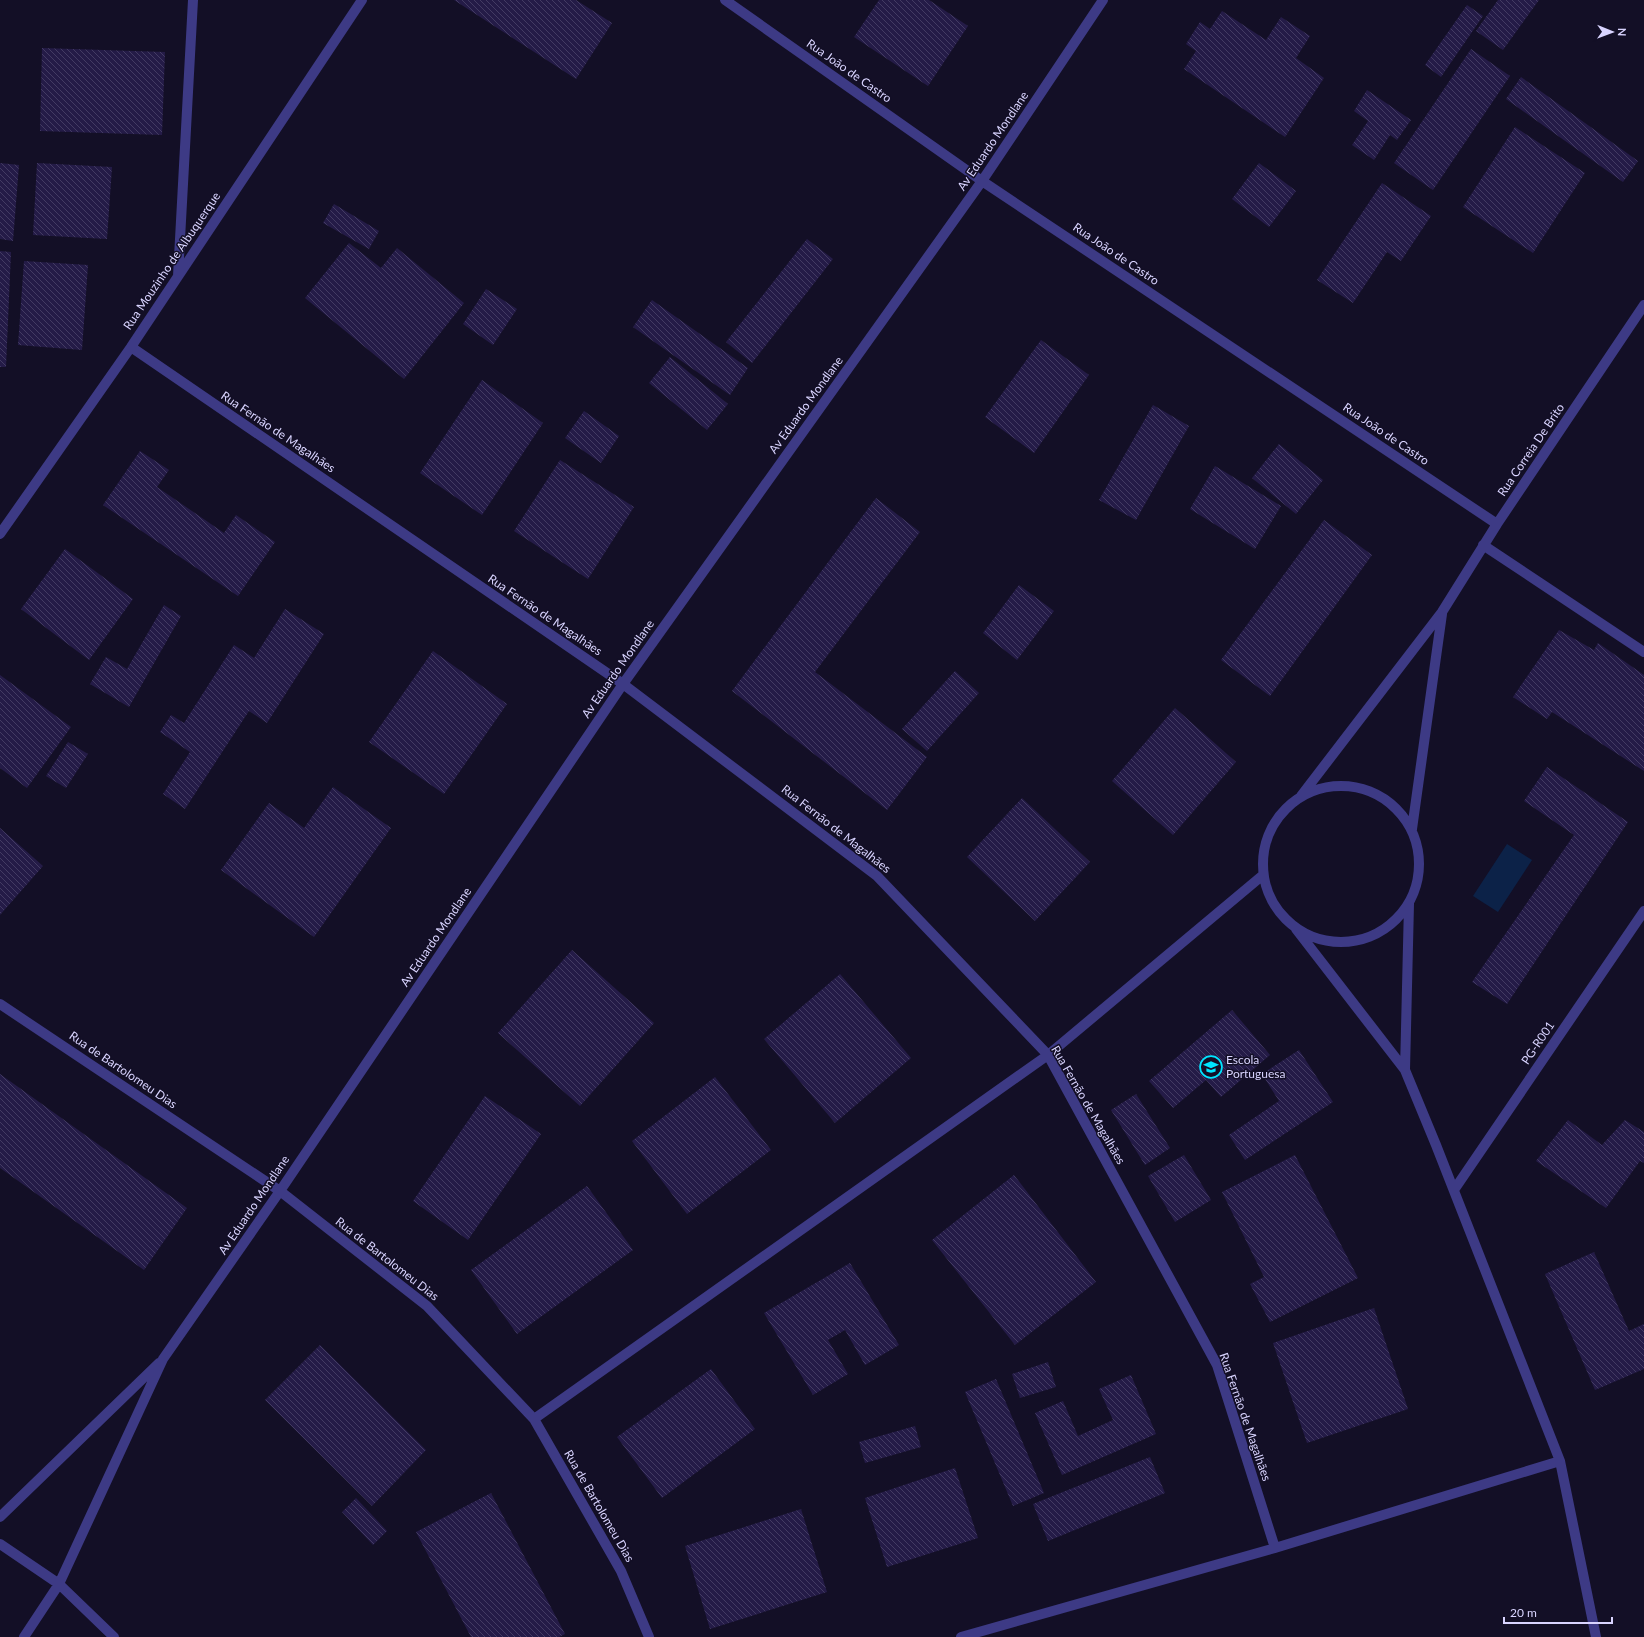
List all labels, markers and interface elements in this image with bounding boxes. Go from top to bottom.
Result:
north arrow [1592,12,1632,52]
text: N [1616,28,1629,37]
street label: Rua João de Castro [804,36,895,106]
street label: Av Eduardo Mondlane [954,88,1031,193]
street label: Rua Mouzinho de Albuquerque [120,189,223,332]
street label: Rua João de Castro [1070,219,1162,288]
street label: Av Eduardo Mondlane [765,353,846,456]
street label: Rua Fernão de Magalhães [218,388,338,475]
street label: Rua João de Castro [1340,399,1432,468]
street label: Rua Correia De Brito [1494,400,1567,499]
street label: Rua Fernão de Magalhães [485,571,605,658]
street label: Av Eduardo Mondlane [578,617,657,721]
street label: Rua Fernão de Magalhães [779,781,894,876]
street label: Av Eduardo Mondlane [397,884,474,989]
street label: PG-R001 [1518,1018,1557,1067]
street label: Rua de Bartolomeu Dias [67,1028,180,1111]
street label: Rua Fernão de Magalhães [1048,1043,1129,1167]
place label: Escola Portuguesa [1226,1052,1286,1081]
school or university icon: Escola Portuguesa [1198,1054,1224,1080]
street label: Av Eduardo Mondlane [215,1152,292,1257]
street label: Rua de Bartolomeu Dias [333,1214,442,1304]
street label: Rua Fernão de Magalhães [1216,1351,1275,1483]
street label: Rua de Bartolomeu Dias [561,1447,638,1564]
scale bar [1504,1599,1612,1625]
text: 20 m [1510,1605,1537,1620]

